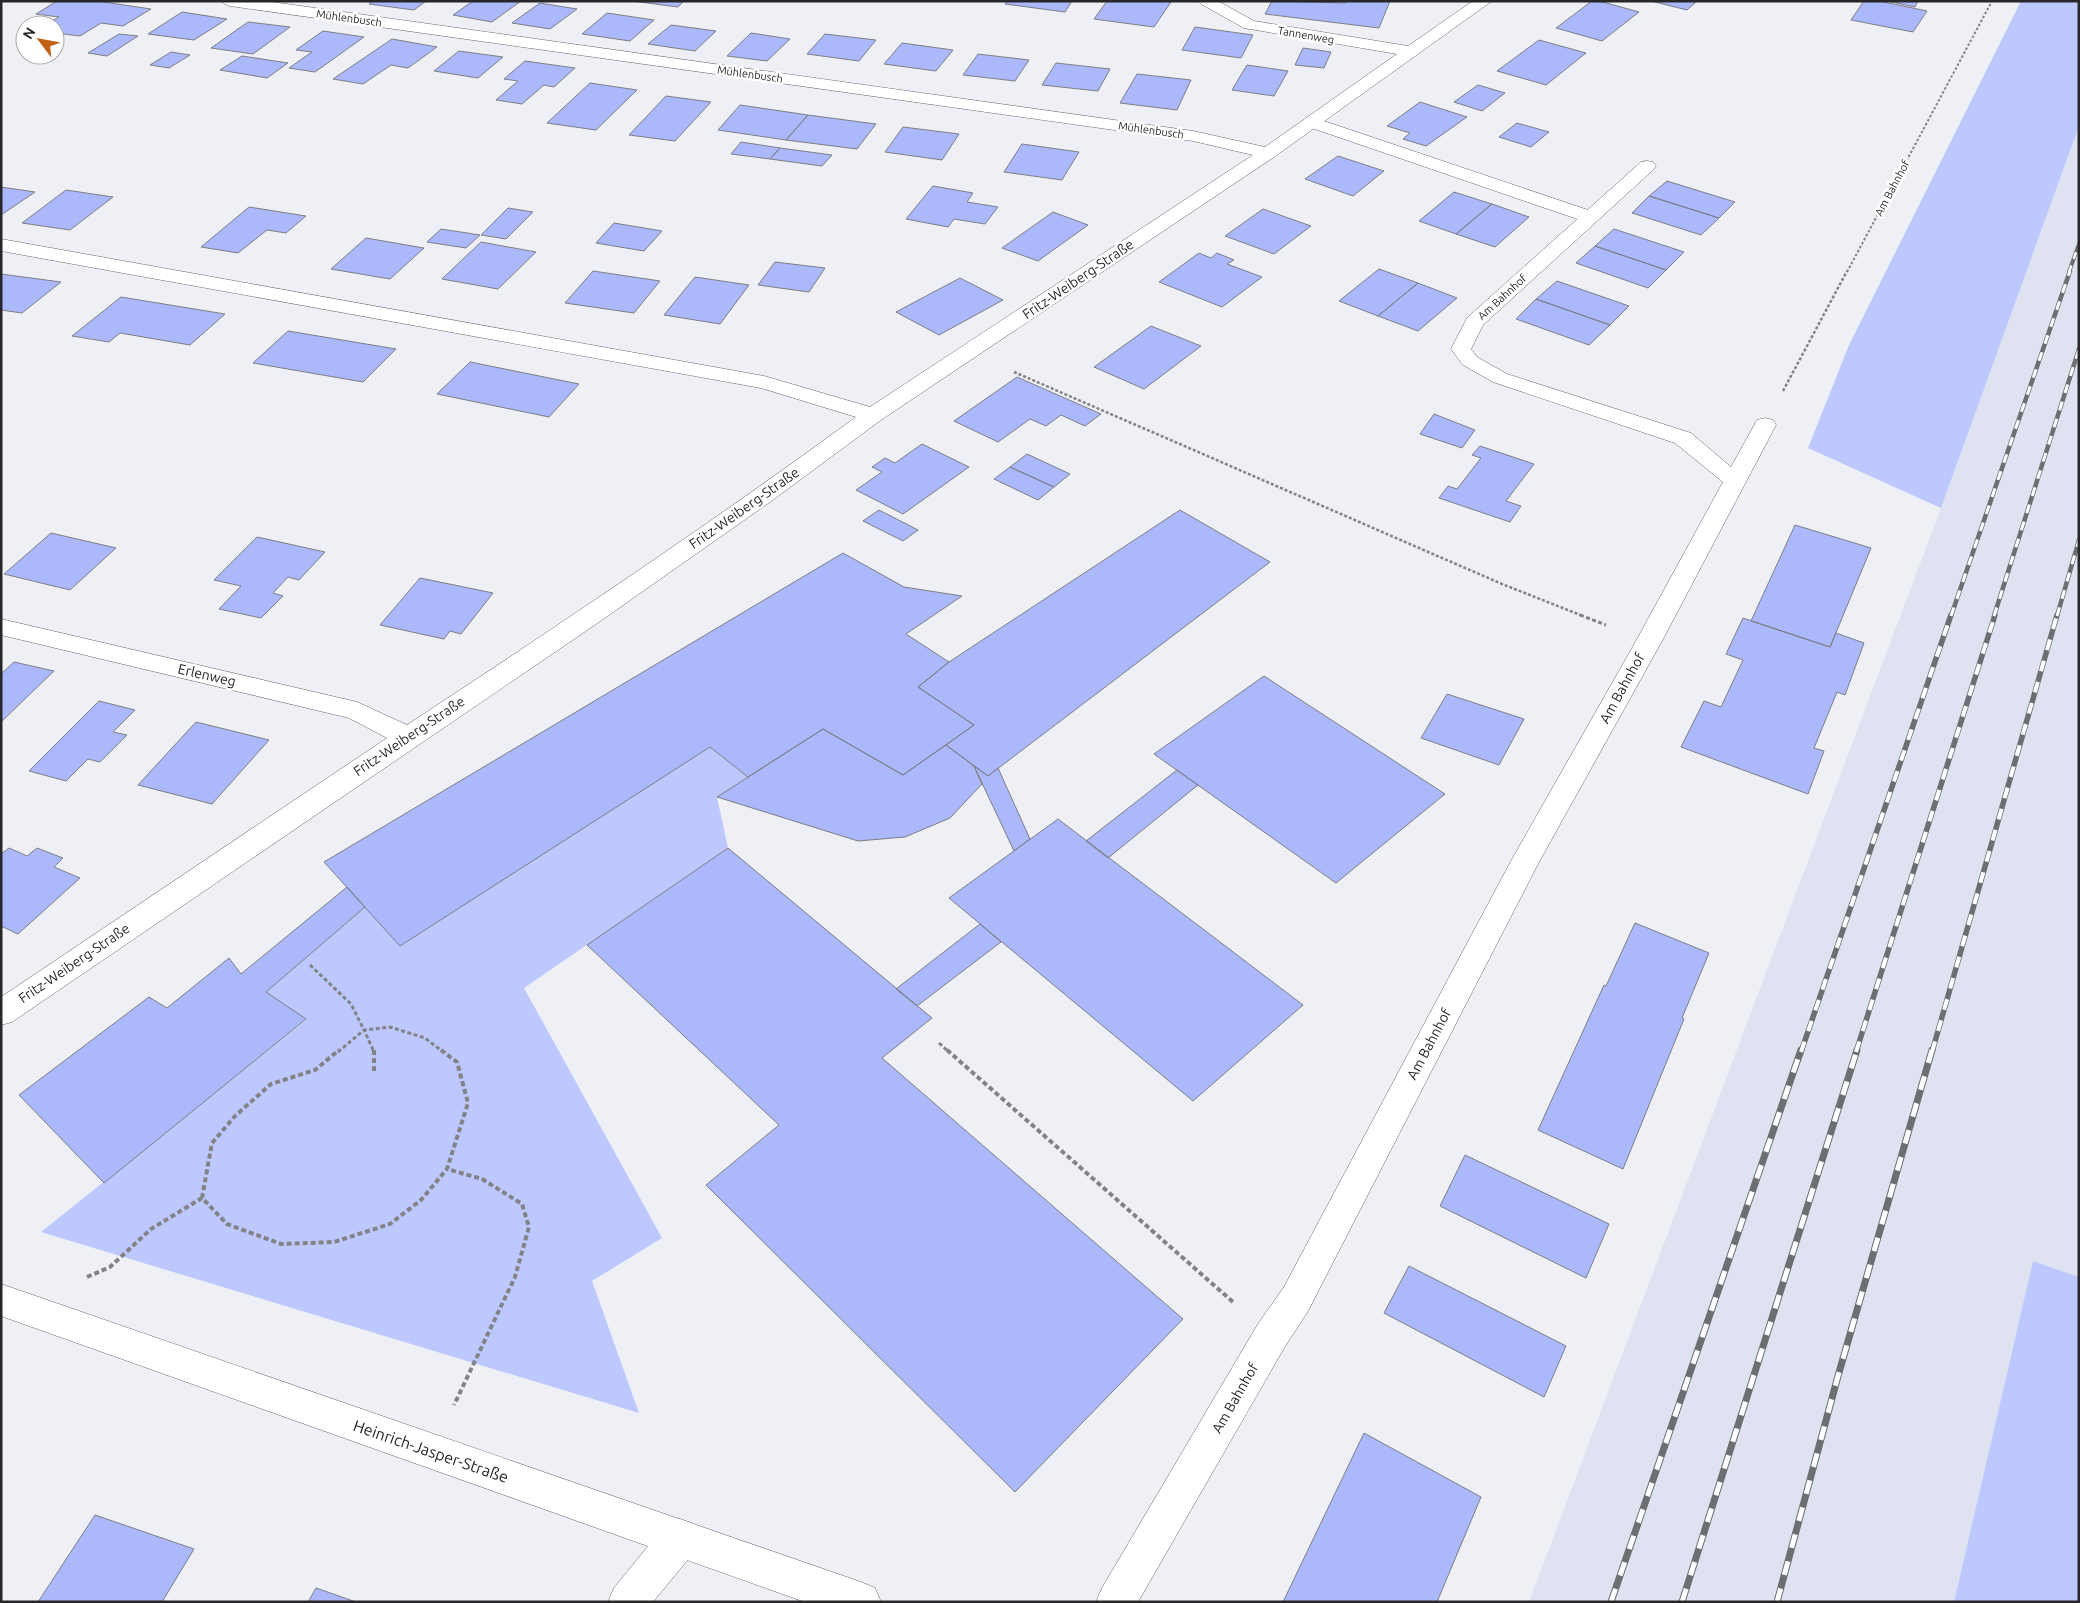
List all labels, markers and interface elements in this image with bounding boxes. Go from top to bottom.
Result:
street label: Mühlenbusch [315,7,383,29]
north arrow [15,15,65,65]
text: N [19,24,39,42]
street label: Tannenweg [1277,24,1335,46]
street label: Mühlenbusch [716,63,784,85]
street label: Mühlenbusch [1117,119,1185,141]
street label: Am Bahnhof [1872,157,1912,218]
street label: Fritz-Weiberg-Straße [1019,236,1137,322]
street label: Am Bahnhof [1475,272,1529,322]
street label: Fritz-Weiberg-Straße [686,464,802,552]
street label: Am Bahnhof [1596,649,1648,726]
street label: Erlenweg [176,661,238,689]
street label: Fritz-Weiberg-Straße [350,693,468,779]
street label: Fritz-Weiberg-Straße [15,920,133,1006]
street label: Am Bahnhof [1404,1005,1455,1082]
street label: Am Bahnhof [1209,1360,1262,1436]
street label: Heinrich-Jasper-Straße [351,1416,511,1486]

